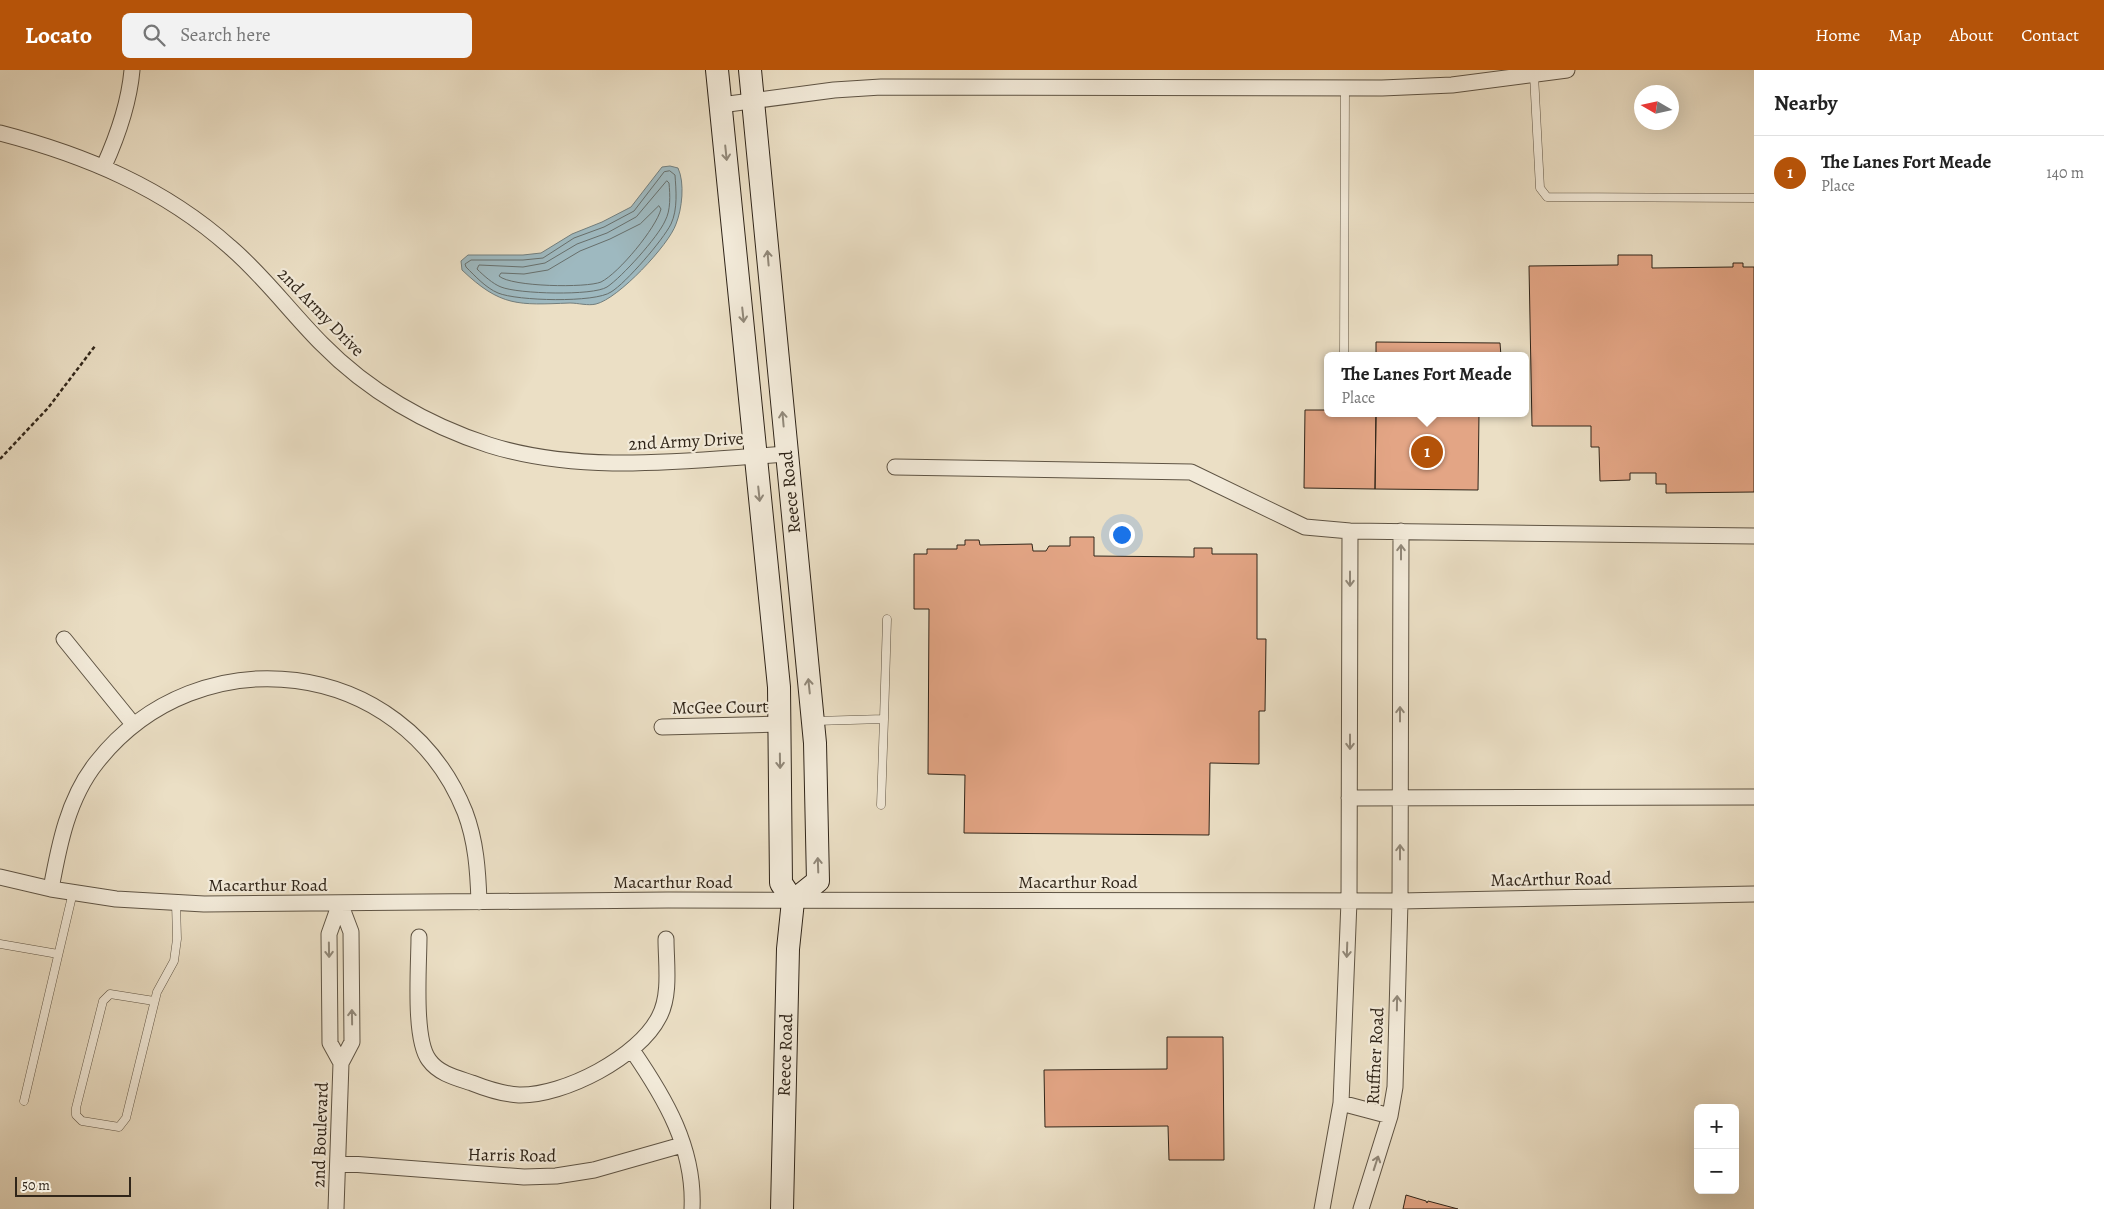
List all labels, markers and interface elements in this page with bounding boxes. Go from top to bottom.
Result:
search box [122,13,472,58]
text: Locato [25,19,92,51]
icon: search [140,21,168,49]
text: Search here [180,22,271,48]
text: Home [1815,23,1860,47]
text: Map [1888,23,1921,47]
text: About [1949,23,1993,47]
text: Contact [2021,23,2079,47]
north arrow [1634,85,1679,130]
text: Nearby [1774,89,1837,117]
one-way arrow [721,145,731,161]
text: The Lanes Fort Meade [1821,149,1991,175]
text: 1 [1787,162,1793,184]
text: 140 m [2046,162,2084,184]
text: Place [1821,175,1855,197]
one-way arrow [763,250,773,266]
street label: 2nd Army Drive [272,262,370,362]
one-way arrow [738,307,747,323]
popup [1324,352,1529,417]
text: The Lanes Fort Meade [1341,361,1512,387]
text: Place [1341,387,1375,409]
one-way arrow [779,412,788,428]
street label: 2nd Army Drive [628,426,744,456]
pin: 1 [1411,433,1443,471]
street label: Reece Road [774,449,806,535]
one-way arrow [754,486,764,502]
your location [1109,522,1135,548]
one-way arrow [1396,544,1406,560]
one-way arrow [1345,571,1355,587]
one-way arrow [804,678,814,694]
street label: McGee Court [672,694,768,720]
one-way arrow [1395,707,1405,723]
one-way arrow [1345,734,1354,750]
one-way arrow [775,752,785,768]
one-way arrow [1395,844,1405,860]
one-way arrow [813,858,823,874]
street label: MacArthur Road [1490,866,1612,892]
street label: Macarthur Road [613,870,733,894]
street label: Macarthur Road [1018,870,1138,894]
street label: Macarthur Road [208,873,328,897]
one-way arrow [1343,941,1352,957]
one-way arrow [324,942,334,958]
one-way arrow [1392,995,1402,1012]
street label: Ruffner Road [1360,1006,1390,1105]
one-way arrow [347,1010,357,1026]
street label: Reece Road [772,1013,798,1097]
street label: 2nd Boulevard [306,1081,334,1188]
map controls [1694,1104,1739,1194]
button: + [1694,1104,1739,1149]
street label: Harris Road [467,1142,557,1168]
button: − [1694,1149,1739,1194]
one-way arrow [1371,1155,1381,1171]
scale bar [15,1174,131,1197]
text: 50 m [22,1176,50,1195]

